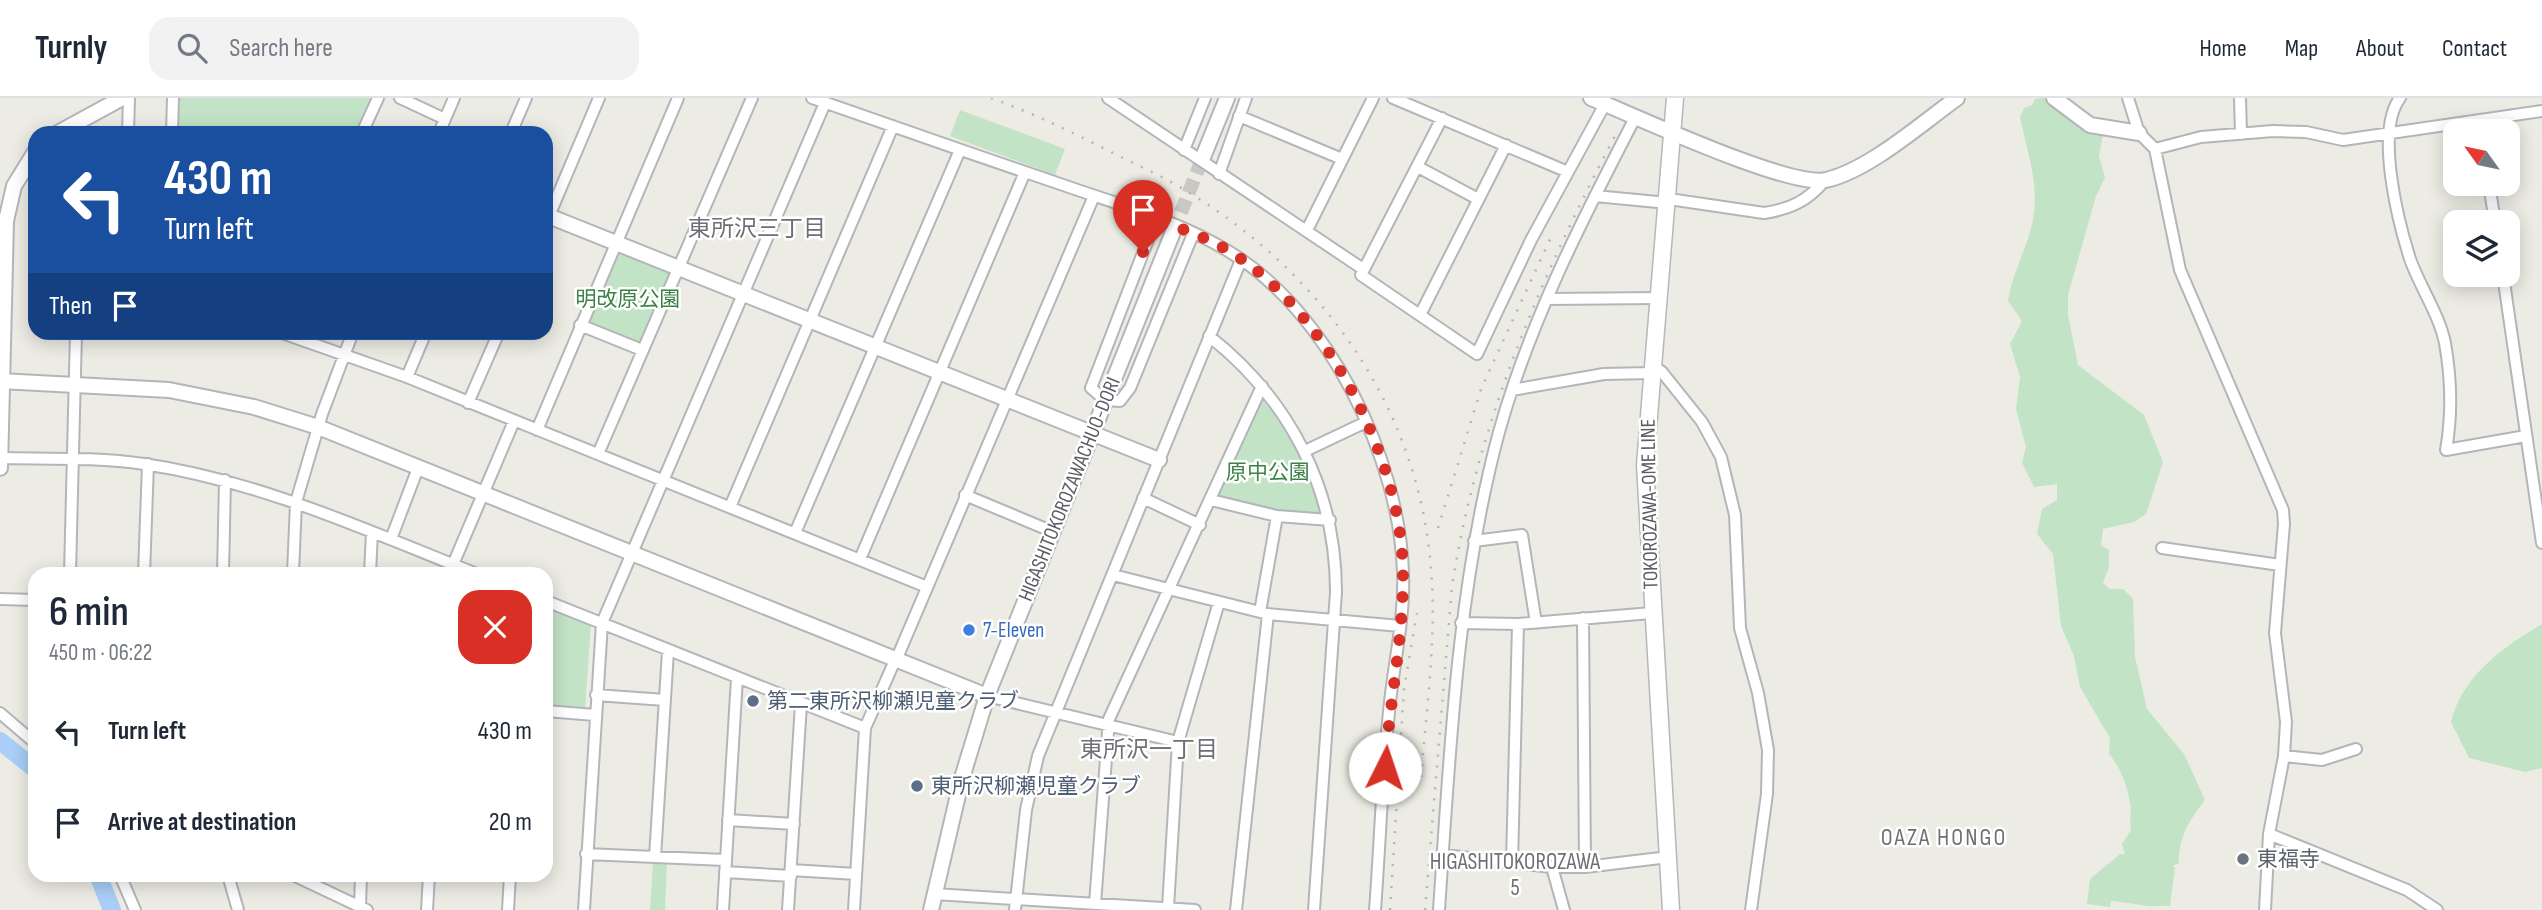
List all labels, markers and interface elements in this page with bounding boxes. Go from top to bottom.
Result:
search box [149,17,639,80]
text: Turnly [35,28,107,68]
icon: search [173,29,211,67]
text: Search here [229,33,333,64]
text: Home [2199,34,2247,63]
text: Map [2285,34,2318,63]
text: About [2356,34,2404,63]
text: Contact [2442,34,2507,63]
north arrow [2443,119,2520,196]
map controls [2443,119,2520,287]
text: 430 m [164,150,272,209]
icon: left [49,154,140,245]
pin [1113,180,1173,252]
icon: arrive [1124,191,1162,229]
text: Turn left [164,210,254,249]
button: layers [2443,210,2520,287]
district label: 東所沢三丁目 [688,215,826,243]
icon: arrive [106,287,144,325]
park label: 明改原公園 [576,287,681,312]
text: Then [49,291,92,322]
street label: HIGASHITOKOROZAWACHUO-DORI [1013,374,1126,605]
street label: TOKOROZAWA-OME LINE [1636,418,1663,590]
park label: 原中公園 [1226,460,1310,485]
text: 6 min [49,587,129,638]
button: close [458,590,532,664]
place label: 7-Eleven [983,618,1044,643]
marker: 7-Eleven [961,622,977,638]
text: 450 m · 06:22 [49,639,152,667]
place label: 第二東所沢柳瀬児童クラブ [767,689,1019,714]
marker: 第二東所沢柳瀬児童クラブ [745,693,761,709]
icon: left [49,713,87,751]
text: Turn left [108,716,186,747]
text: 430 m [478,716,532,747]
position arrow [1348,731,1422,805]
district label: 東所沢一丁目 [1080,736,1218,764]
place label: 東所沢柳瀬児童クラブ [931,774,1141,799]
marker: 東所沢柳瀬児童クラブ [909,778,925,794]
icon: arrive [49,804,87,842]
text: Arrive at destination [108,807,296,838]
text: 20 m [489,807,532,838]
district label: OAZA HONGO [1881,823,2007,852]
place label: 東福寺 [2257,847,2320,872]
district label: HIGASHITOKOROZAWA 5 [1430,848,1600,902]
marker: 東福寺 [2235,851,2251,867]

